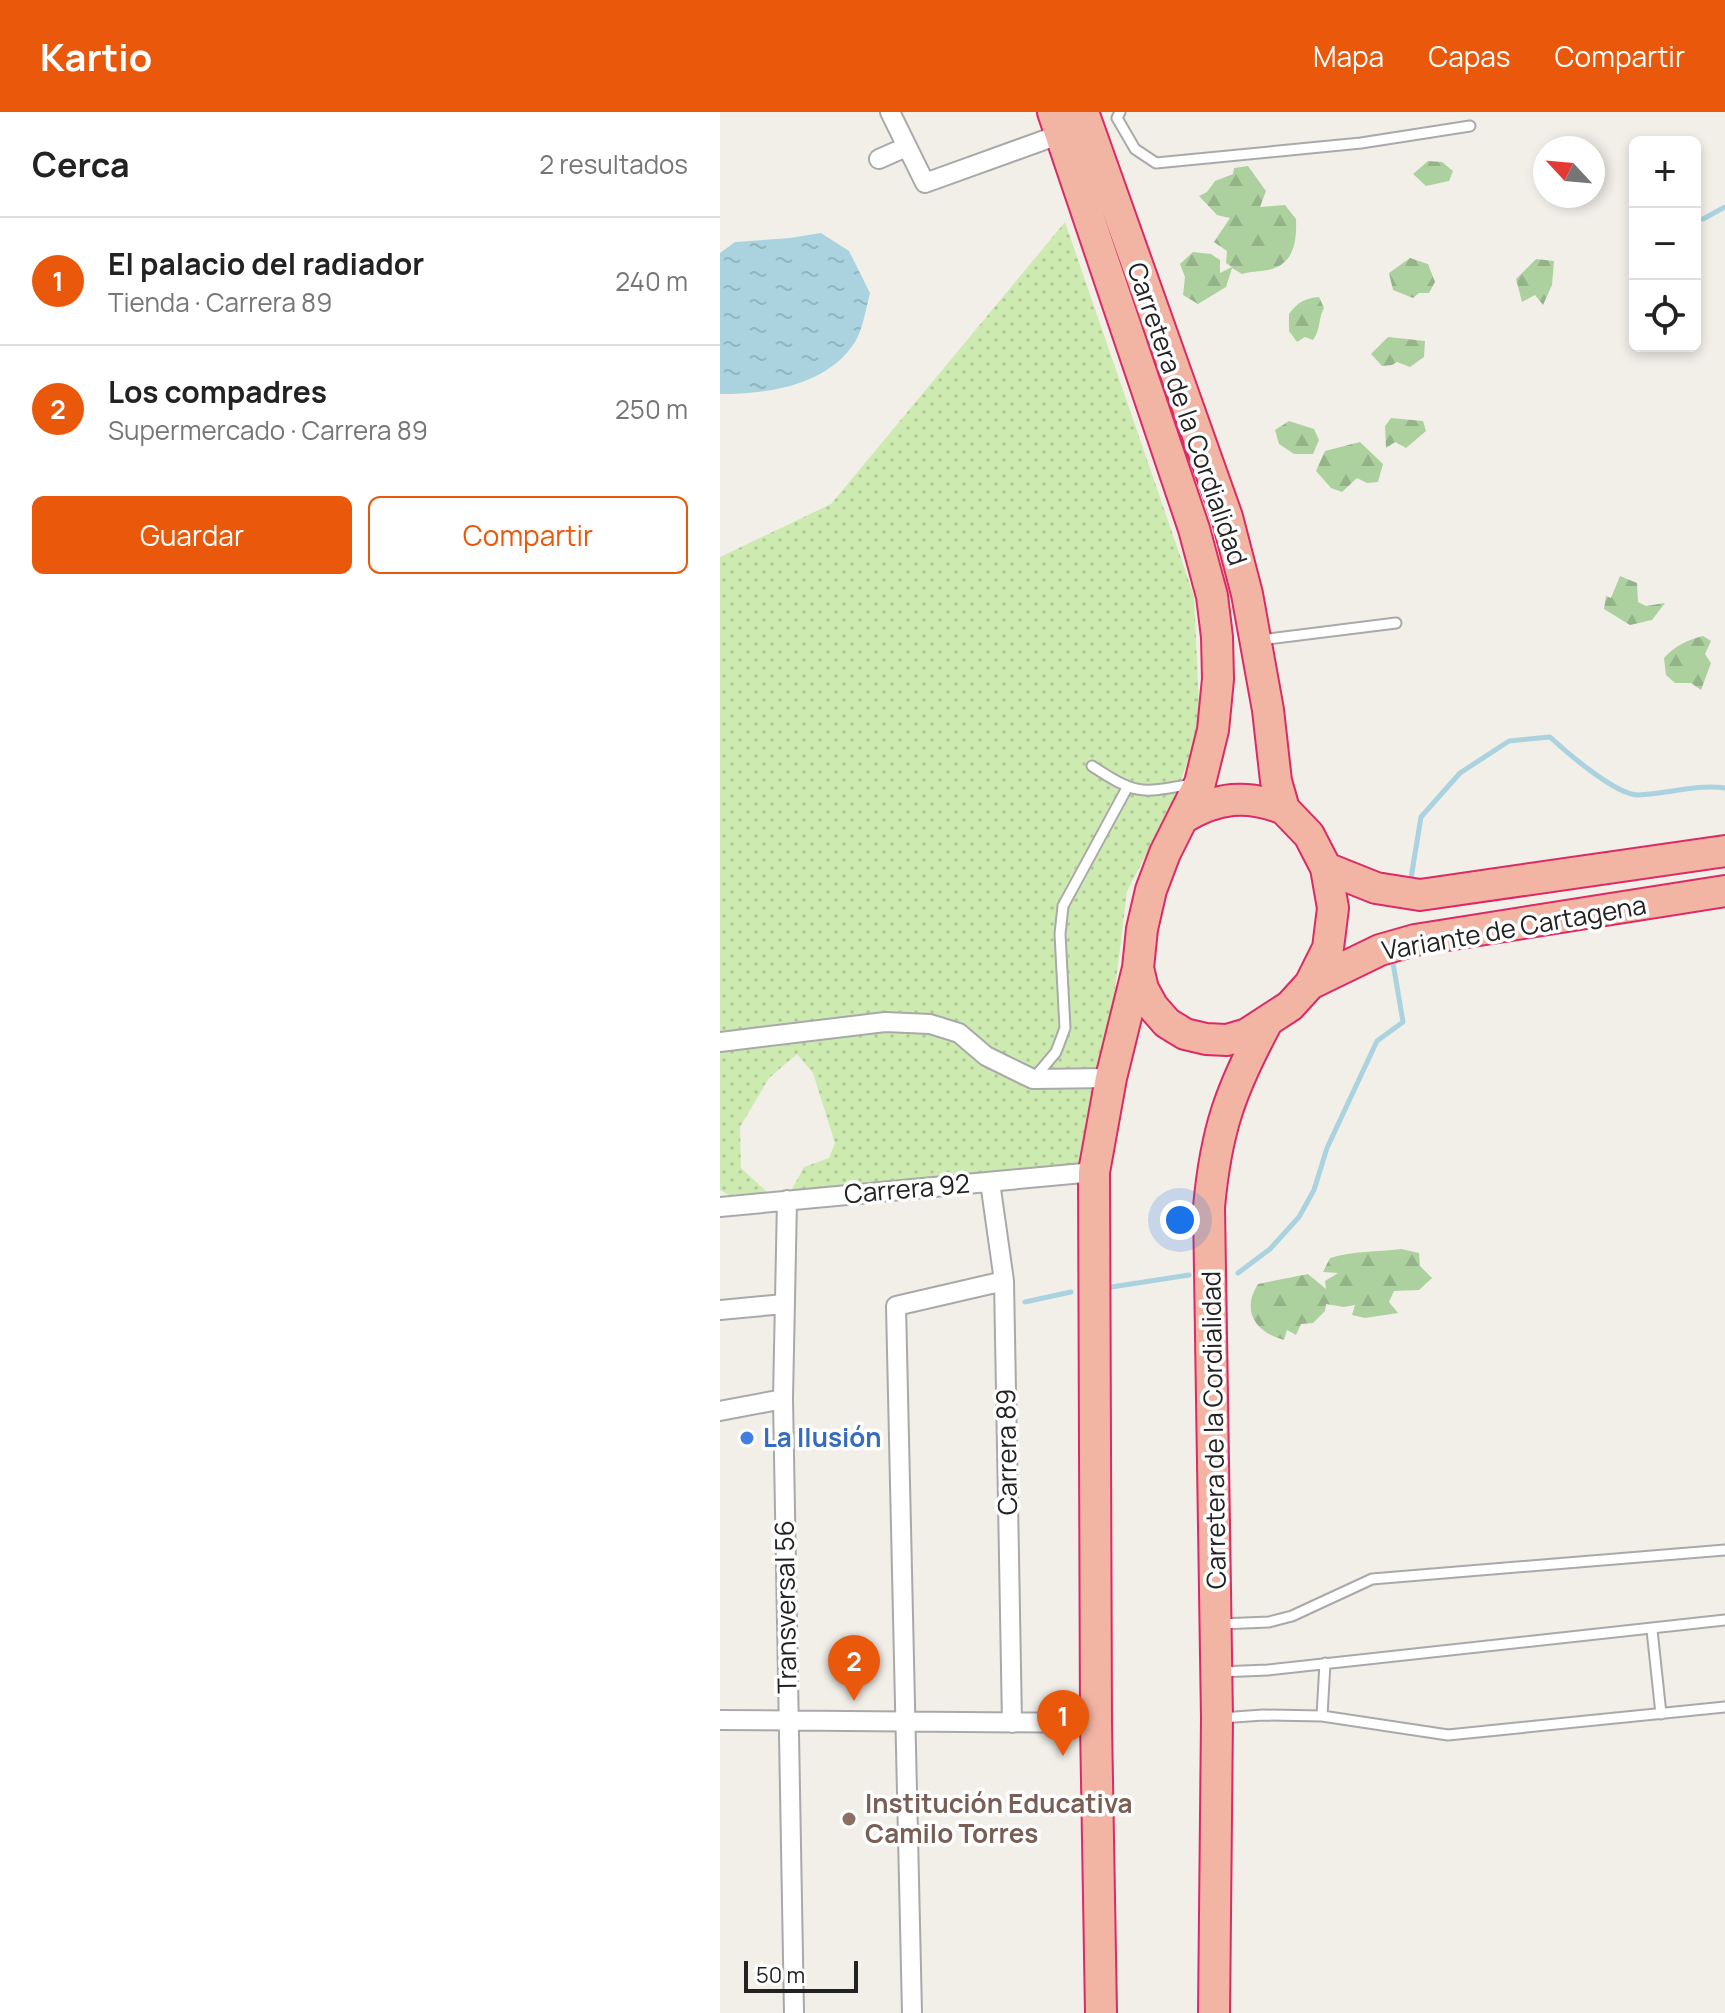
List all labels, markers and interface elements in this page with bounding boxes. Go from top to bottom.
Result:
text: Kartio [40,30,152,82]
text: Mapa [1313,37,1384,75]
text: Capas [1428,37,1511,75]
text: Compartir [1555,37,1685,75]
north arrow [1533,136,1605,208]
map controls [1629,136,1701,352]
button: + [1629,136,1701,208]
text: Cerca [32,141,130,187]
text: 2 resultados [539,146,688,182]
button: − [1629,208,1701,280]
text: El palacio del radiador [108,243,424,284]
street label: Carretera de la Cordialidad [1119,257,1257,570]
text: 1 [52,263,64,299]
text: 240 m [615,263,688,299]
button: locate [1629,280,1701,352]
text: Tienda · Carrera 89 [108,284,332,320]
text: Los compadres [108,371,327,412]
text: 2 [50,391,66,427]
text: 250 m [615,391,688,427]
text: Supermercado · Carrera 89 [108,412,428,448]
button: Guardar [32,496,352,574]
button: Compartir [368,496,688,574]
street label: Variante de Cartagena [1379,886,1649,968]
street label: Carrera 92 [842,1165,971,1211]
your location [1160,1200,1200,1240]
street label: Carretera de la Cordialidad [1192,1271,1234,1589]
street label: Carrera 89 [987,1388,1025,1516]
place label: La Ilusión [763,1419,882,1455]
marker: La Ilusión [738,1429,756,1447]
street label: Transversal 56 [765,1520,805,1694]
pin: 2 [828,1635,880,1701]
pin: 1 [1037,1690,1089,1756]
place label: Institución Educativa Camilo Torres [865,1785,1132,1851]
marker: Institución Educativa Camilo Torres [840,1810,858,1828]
scale bar [744,1957,858,1993]
text: 50 m [756,1960,805,1990]

